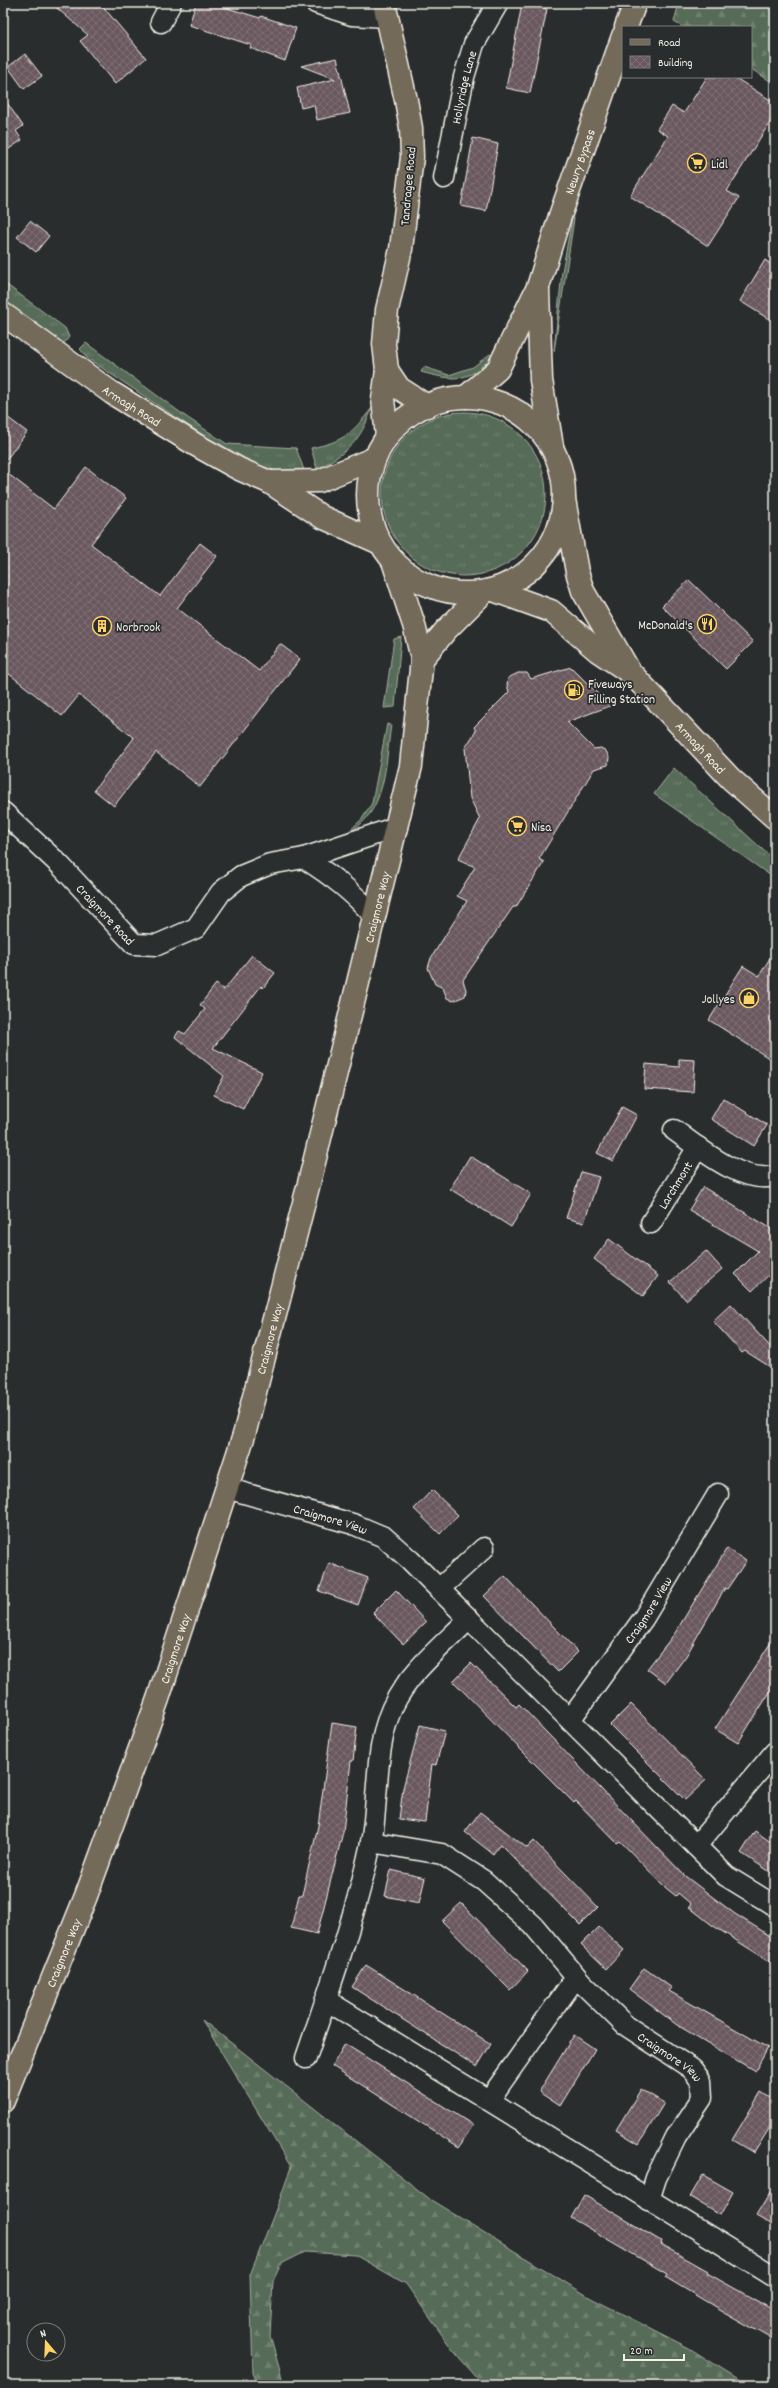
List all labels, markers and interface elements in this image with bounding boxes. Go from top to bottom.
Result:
legend [622,26,752,78]
text: Road [658,35,680,52]
street label: Hollyridge Lane [448,48,484,126]
text: Building [658,55,693,72]
street label: Newry Bypass [561,127,602,197]
street label: Tandragee Road [397,146,422,226]
supermarket icon: Lidl [686,152,708,174]
place label: Lidl [711,156,728,175]
street label: Armagh Road [97,382,164,433]
restaurant icon: McDonald's [696,613,718,635]
building icon: Norbrook [91,615,113,637]
place label: McDonald's [638,617,693,636]
place label: Norbrook [116,619,160,638]
place label: Fiveways Filling Station [588,676,655,710]
fuel station icon: Fiveways Filling Station [563,679,585,701]
street label: Armagh Road [670,718,729,779]
supermarket icon: Nisa [506,815,528,837]
place label: Nisa [531,819,552,838]
street label: Craigmore Way [361,869,397,945]
street label: Craigmore Road [70,881,138,951]
shop icon: Jollyes [738,987,760,1009]
place label: Jollyes [702,991,735,1010]
street label: Larchmont [655,1158,699,1214]
street label: Craigmore Way [253,1301,290,1377]
street label: Craigmore View [291,1501,370,1541]
street label: Craigmore View [621,1574,678,1649]
street label: Craigmore Way [157,1611,197,1687]
street label: Craigmore Way [43,1916,88,1991]
street label: Craigmore View [633,2028,706,2087]
north arrow [26,2322,66,2362]
text: N [38,2326,49,2343]
scale bar [624,2336,684,2362]
text: 20 m [630,2343,653,2360]

